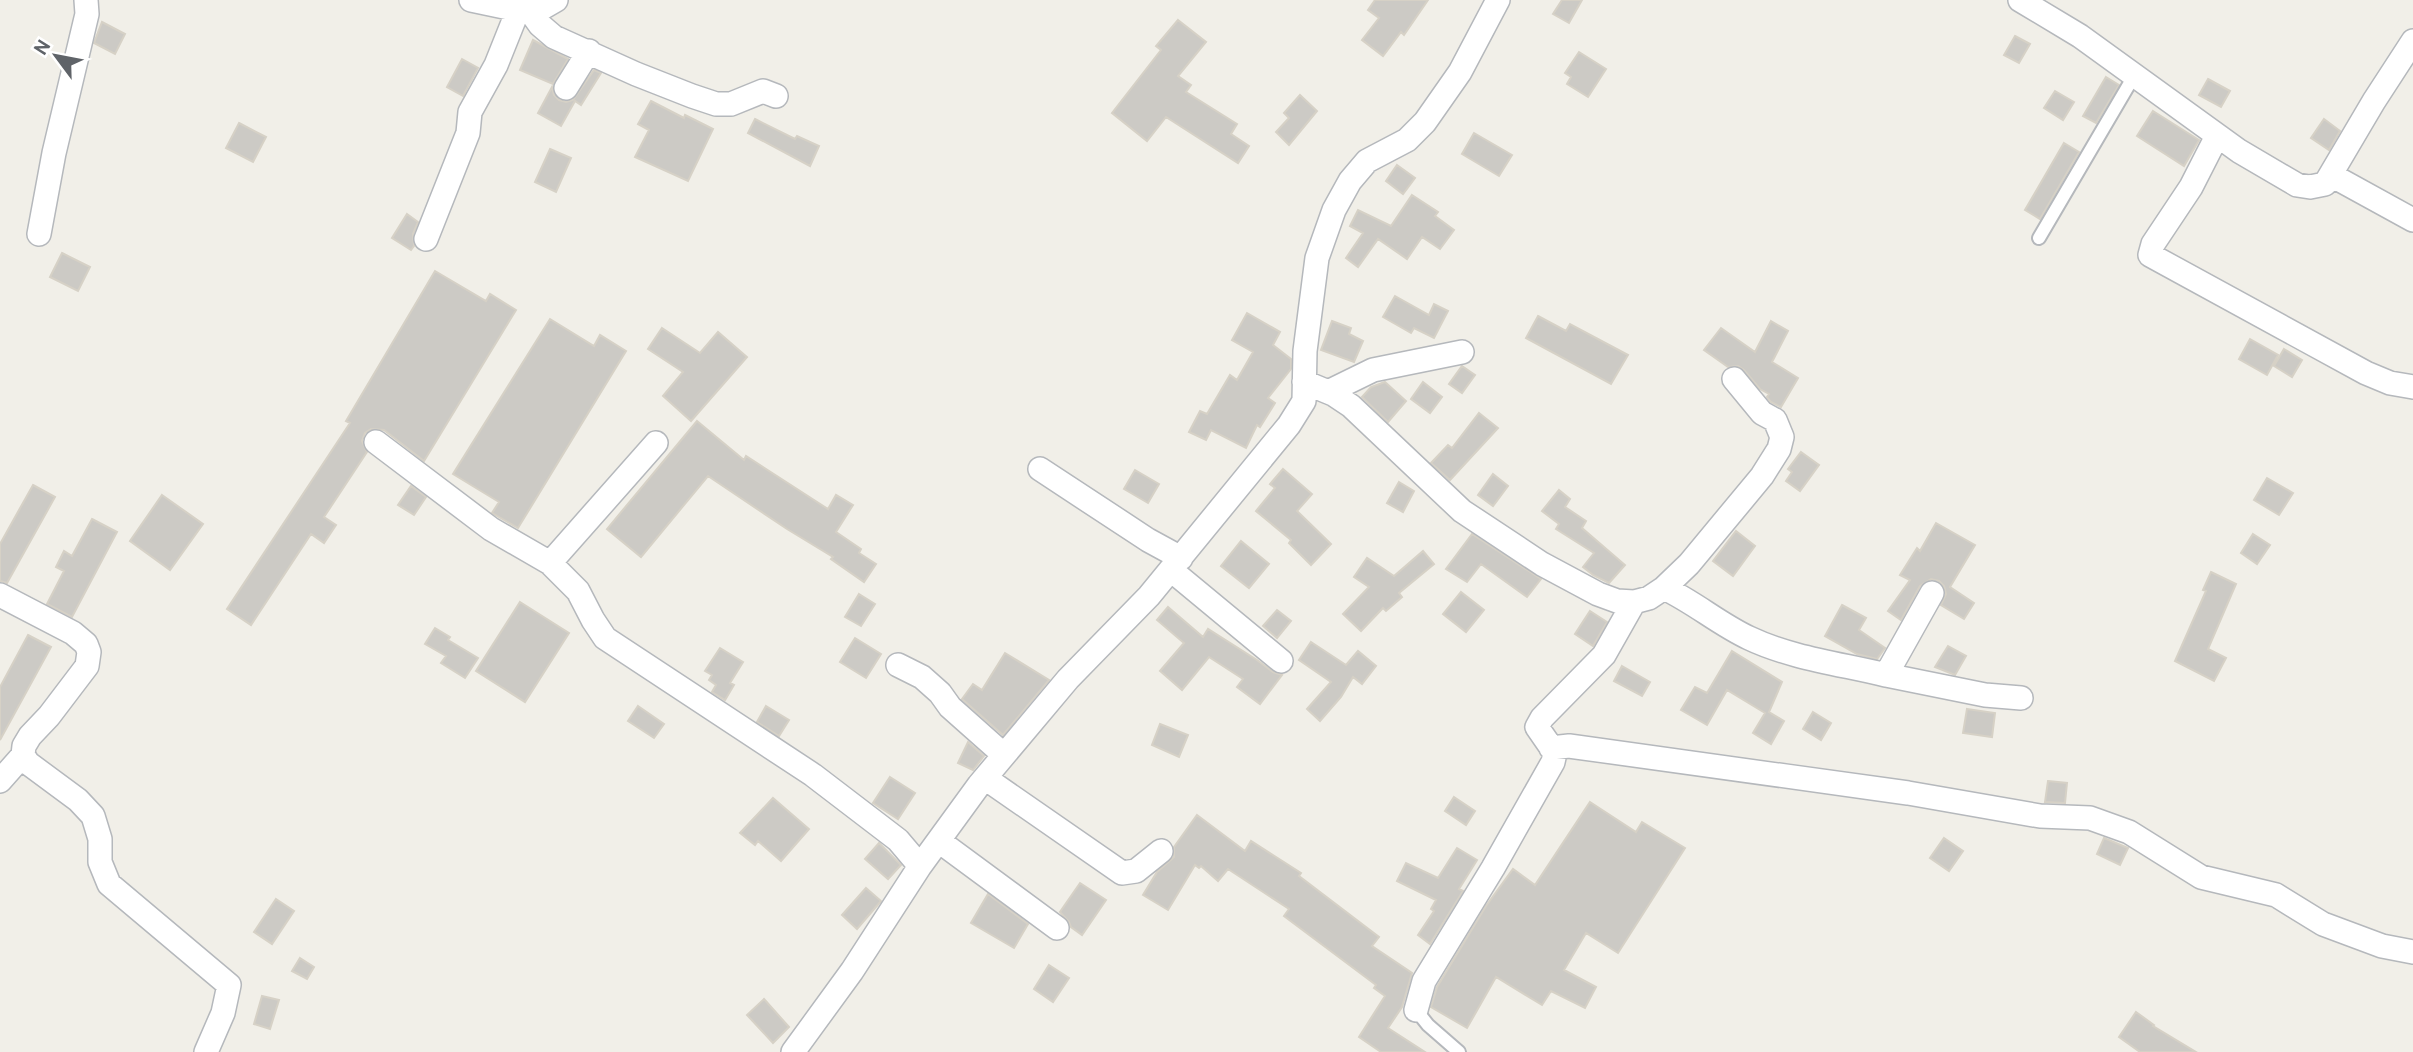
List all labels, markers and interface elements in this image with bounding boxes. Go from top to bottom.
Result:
north arrow [21,21,91,91]
text: N [29,36,57,60]

